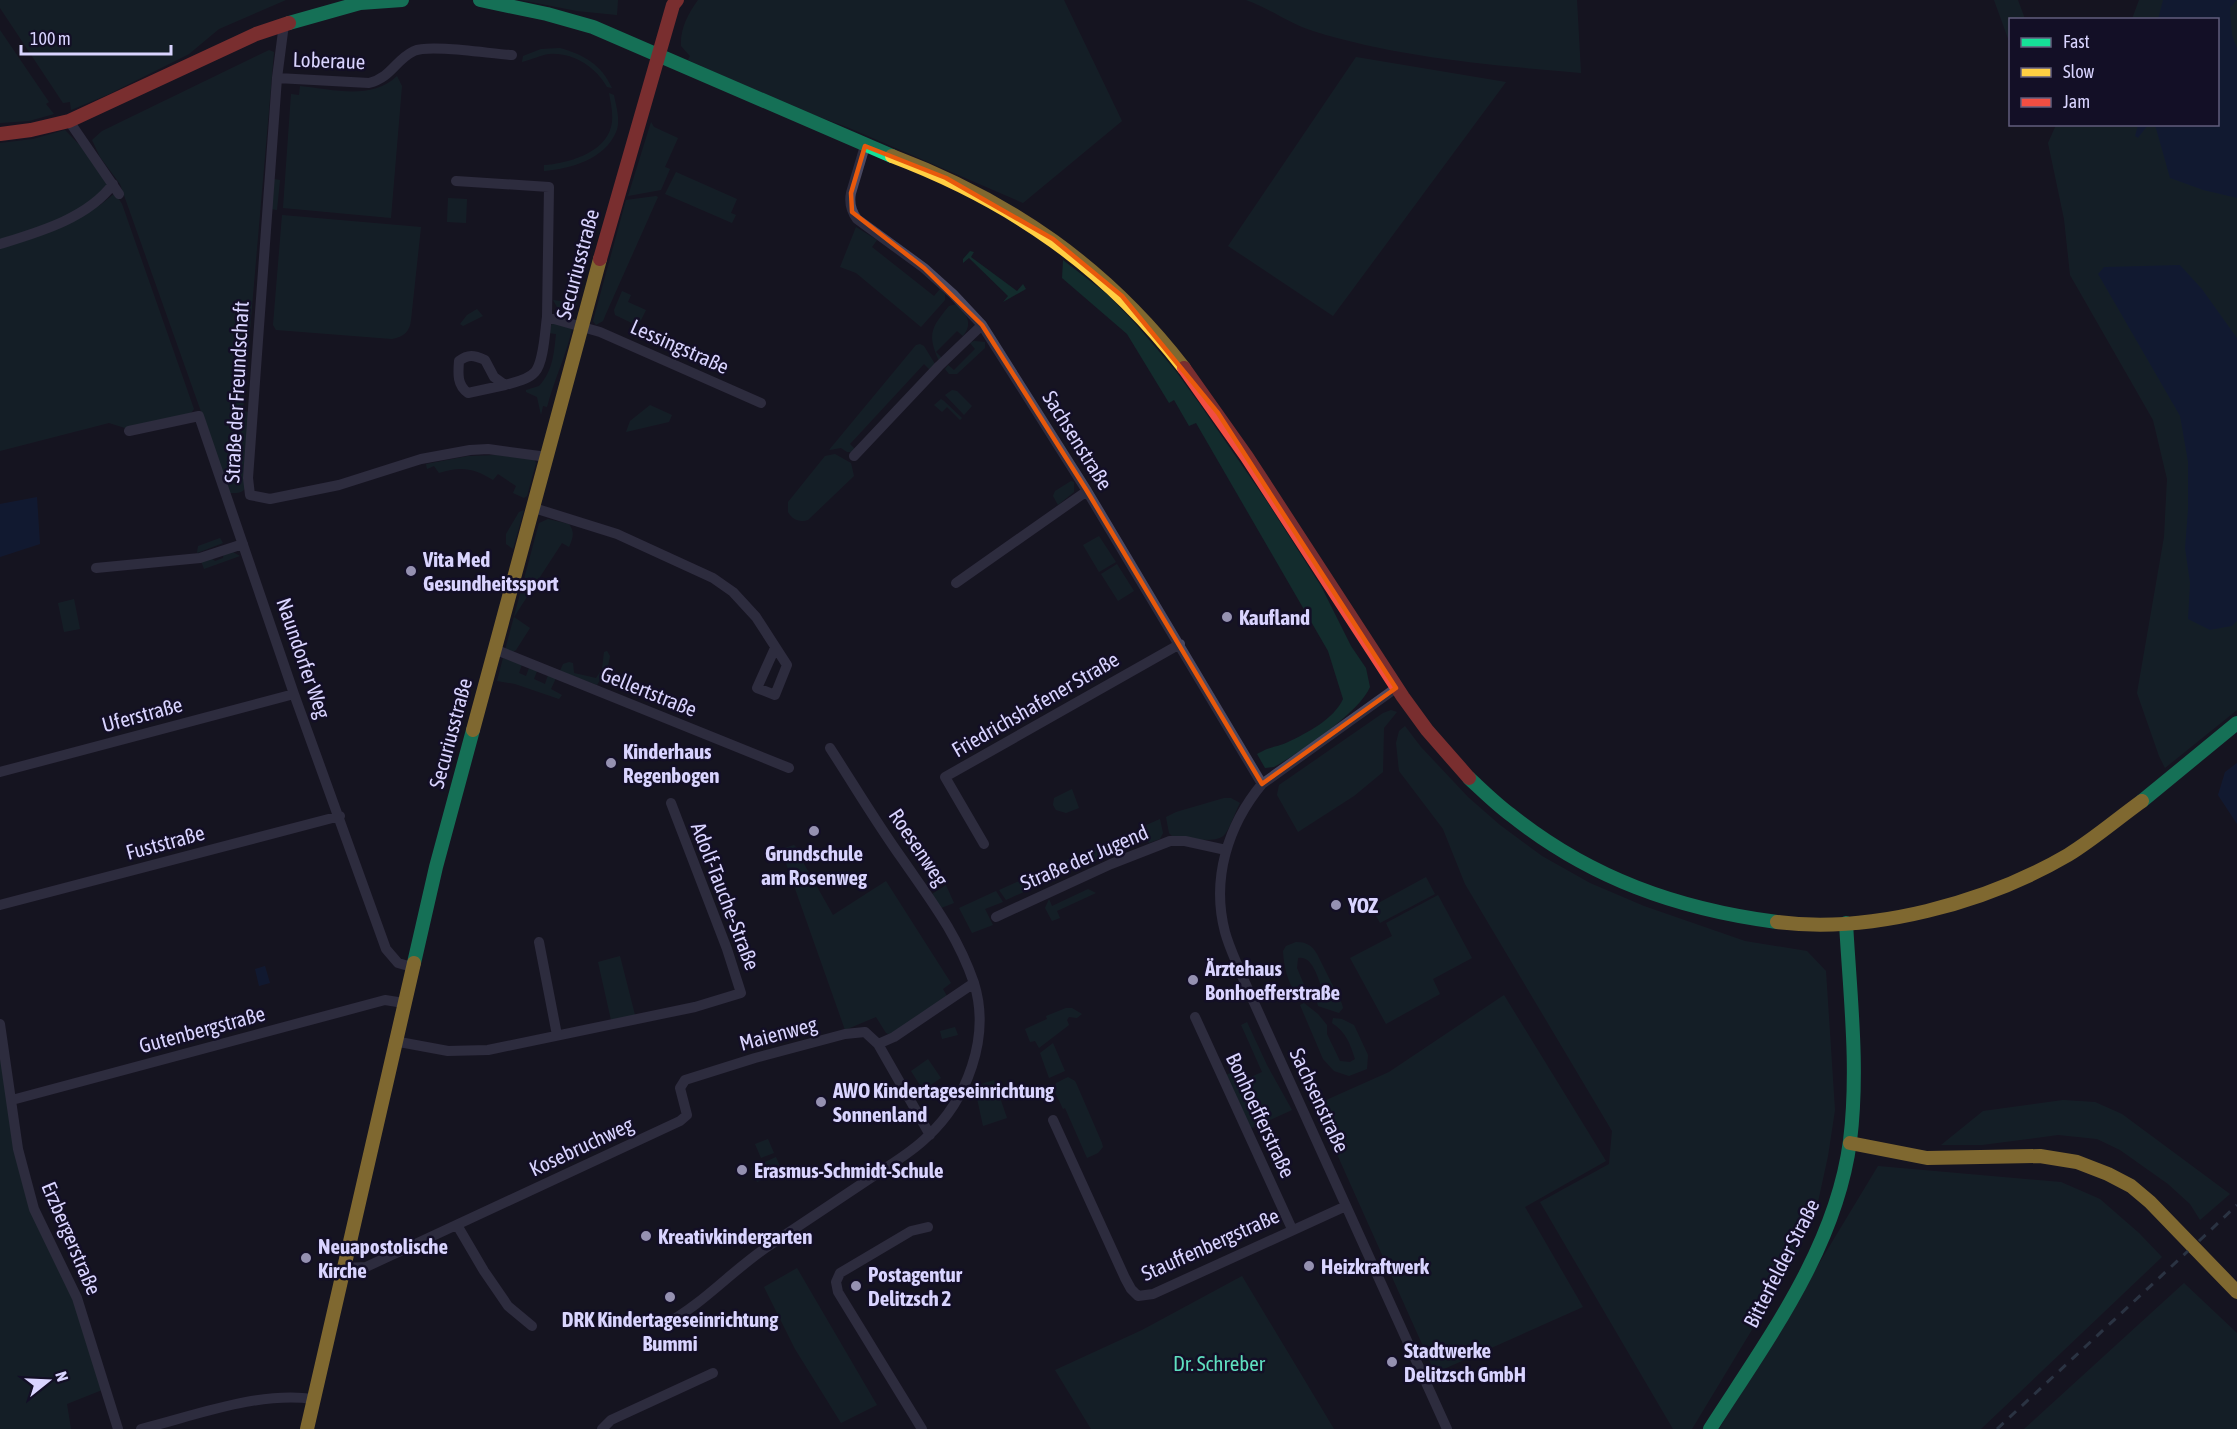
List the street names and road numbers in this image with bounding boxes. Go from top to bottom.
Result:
street label: Loberaue [292,47,366,73]
street label: Securiusstraße [551,206,603,322]
street label: Straße der Freundschaft [219,300,253,484]
street label: Lessingstraße [627,314,733,378]
street label: Sachsenstraße [1038,386,1118,494]
street label: Naundorfer Weg [272,595,336,721]
street label: Friedrichshafener Straße [947,646,1123,762]
street label: Gellertstraße [597,661,701,721]
street label: Securiusstraße [424,675,476,791]
street label: Uferstraße [99,692,185,736]
street label: Roesenweg [884,804,954,890]
street label: Adolf-Tauche-Straße [687,819,765,973]
street label: Straße der Jugend [1017,819,1151,895]
street label: Fuststraße [123,820,207,864]
street label: Gutenbergstraße [136,1001,268,1057]
street label: Maienweg [737,1011,819,1055]
street label: Sachsenstraße [1285,1044,1355,1156]
street label: Bonhoefferstraße [1222,1049,1300,1181]
street label: Kosebruchweg [525,1111,637,1181]
street label: Erzbergerstraße [37,1178,107,1298]
street label: Bitterfelder Straße [1738,1195,1824,1331]
street label: Stauffenbergstraße [1137,1203,1283,1285]

